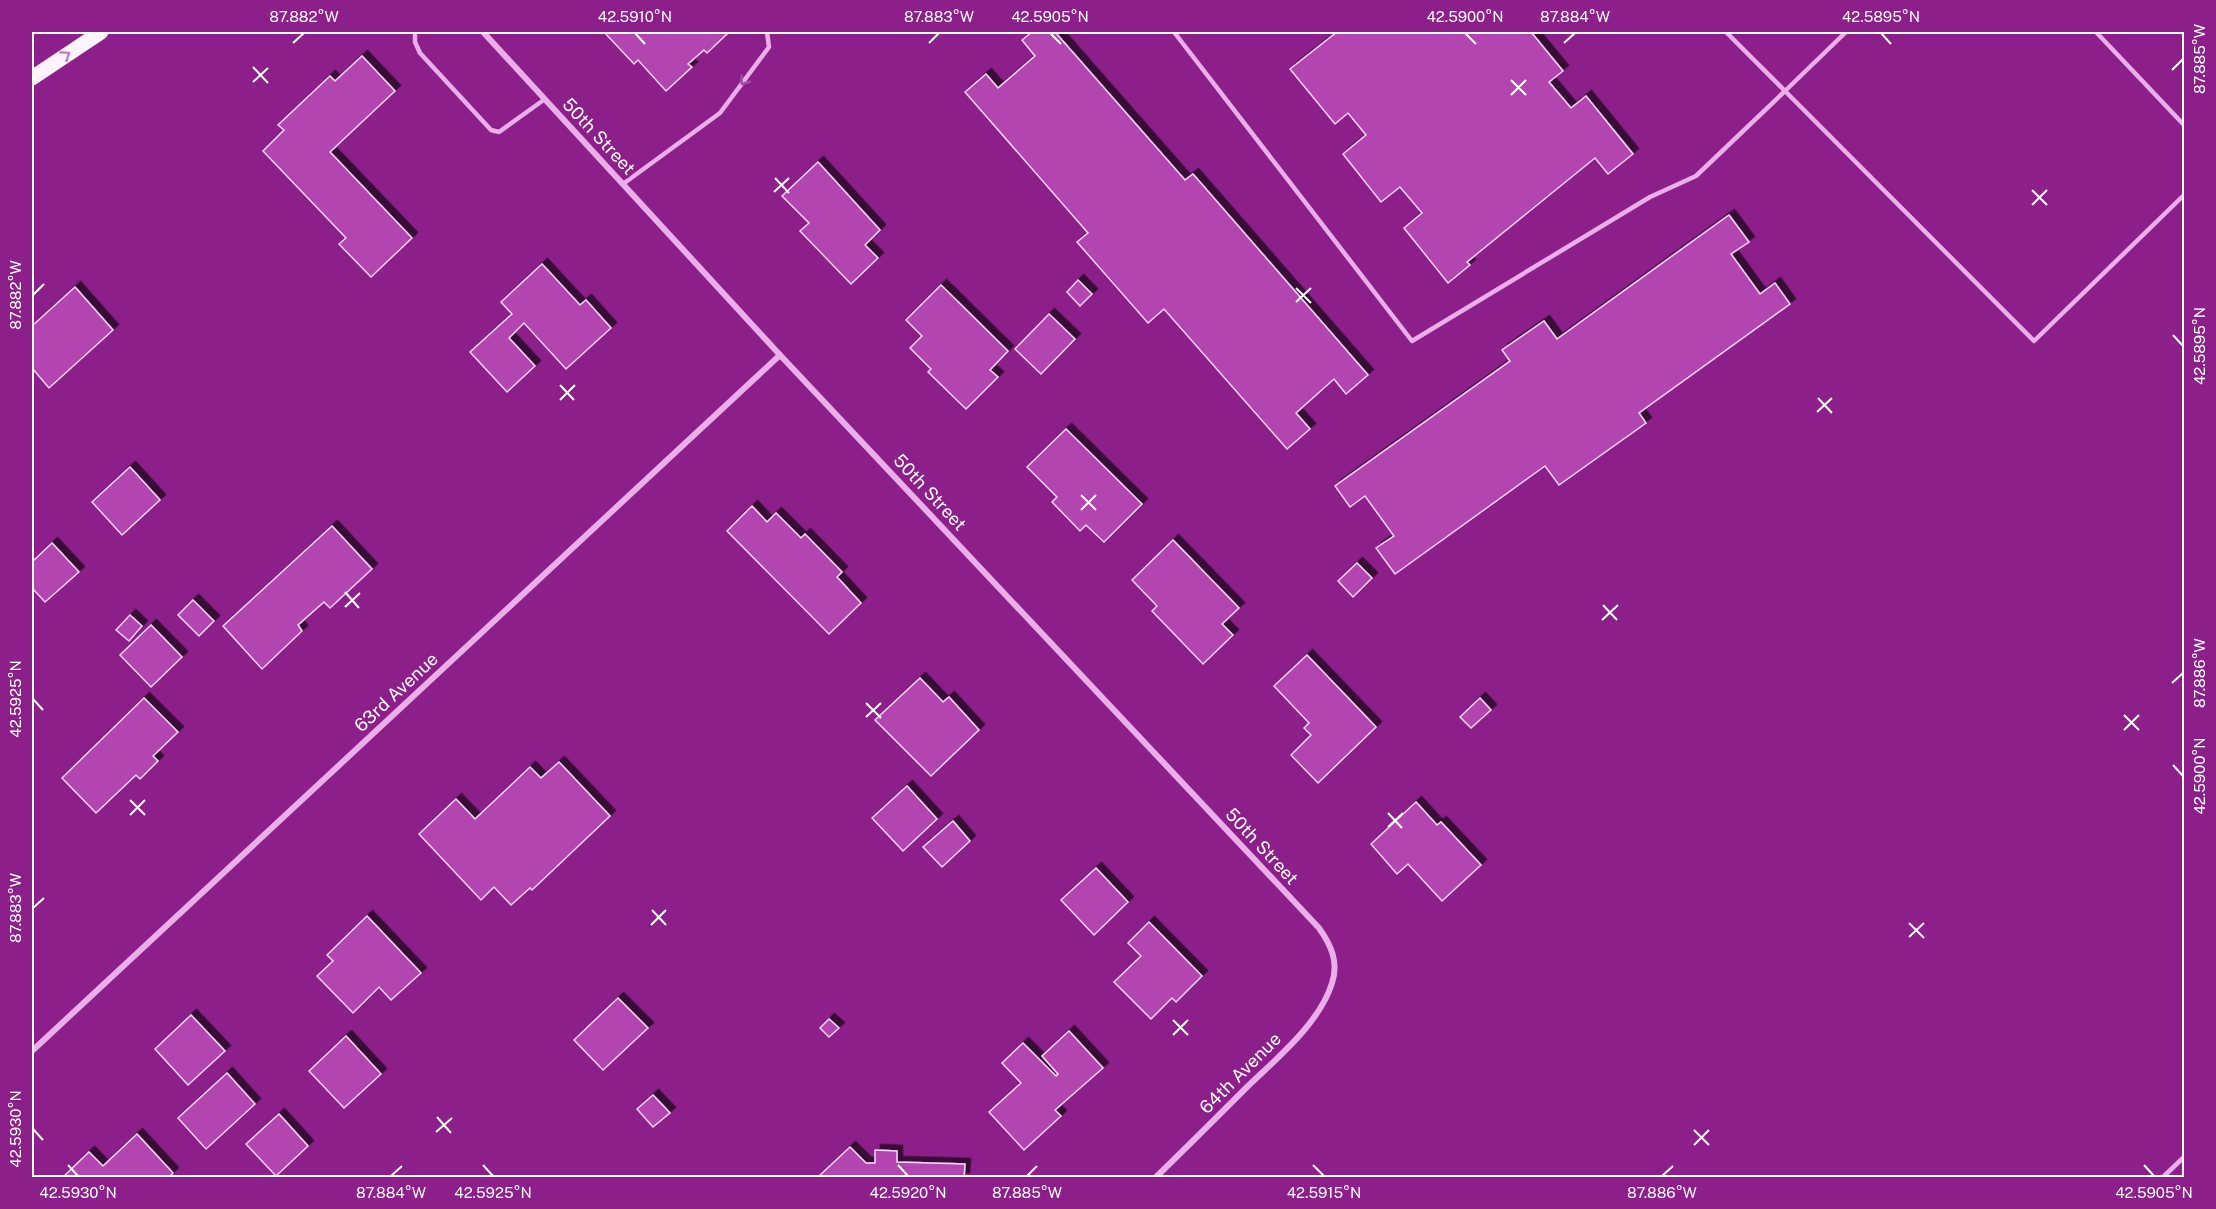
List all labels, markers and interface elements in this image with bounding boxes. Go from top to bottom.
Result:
text: 87.882°W [269,8,339,25]
text: 42.5910°N [598,8,672,25]
text: 87.883°W [904,8,974,25]
text: 42.5905°N [1011,8,1089,25]
text: 42.5900°N [1426,8,1504,25]
text: 87.884°W [1540,8,1610,25]
text: 42.5895°N [1842,8,1920,25]
text: 87.885°W [2191,24,2208,94]
one-way arrow [60,51,71,62]
one-way arrow [740,75,751,86]
street label: 50th Street [558,93,640,179]
text: 87.882°W [7,260,24,330]
text: 42.5895°N [2191,307,2208,385]
street label: 50th Street [889,449,971,535]
text: 87.886°W [2191,638,2208,708]
street label: 63rd Avenue [350,648,442,736]
text: 42.5925°N [7,660,24,738]
text: 42.5900°N [2191,737,2208,815]
street label: 50th Street [1221,803,1303,889]
text: 87.883°W [7,873,24,943]
street label: 64th Avenue [1195,1028,1285,1118]
text: 42.5930°N [7,1090,24,1168]
text: 42.5930°N [39,1184,117,1201]
text: 87.884°W [356,1184,426,1201]
text: 42.5925°N [454,1184,532,1201]
text: 42.5920°N [869,1184,947,1201]
text: 87.885°W [992,1184,1062,1201]
text: 42.5915°N [1287,1184,1361,1201]
text: 87.886°W [1627,1184,1697,1201]
text: 42.5905°N [2115,1184,2193,1201]

